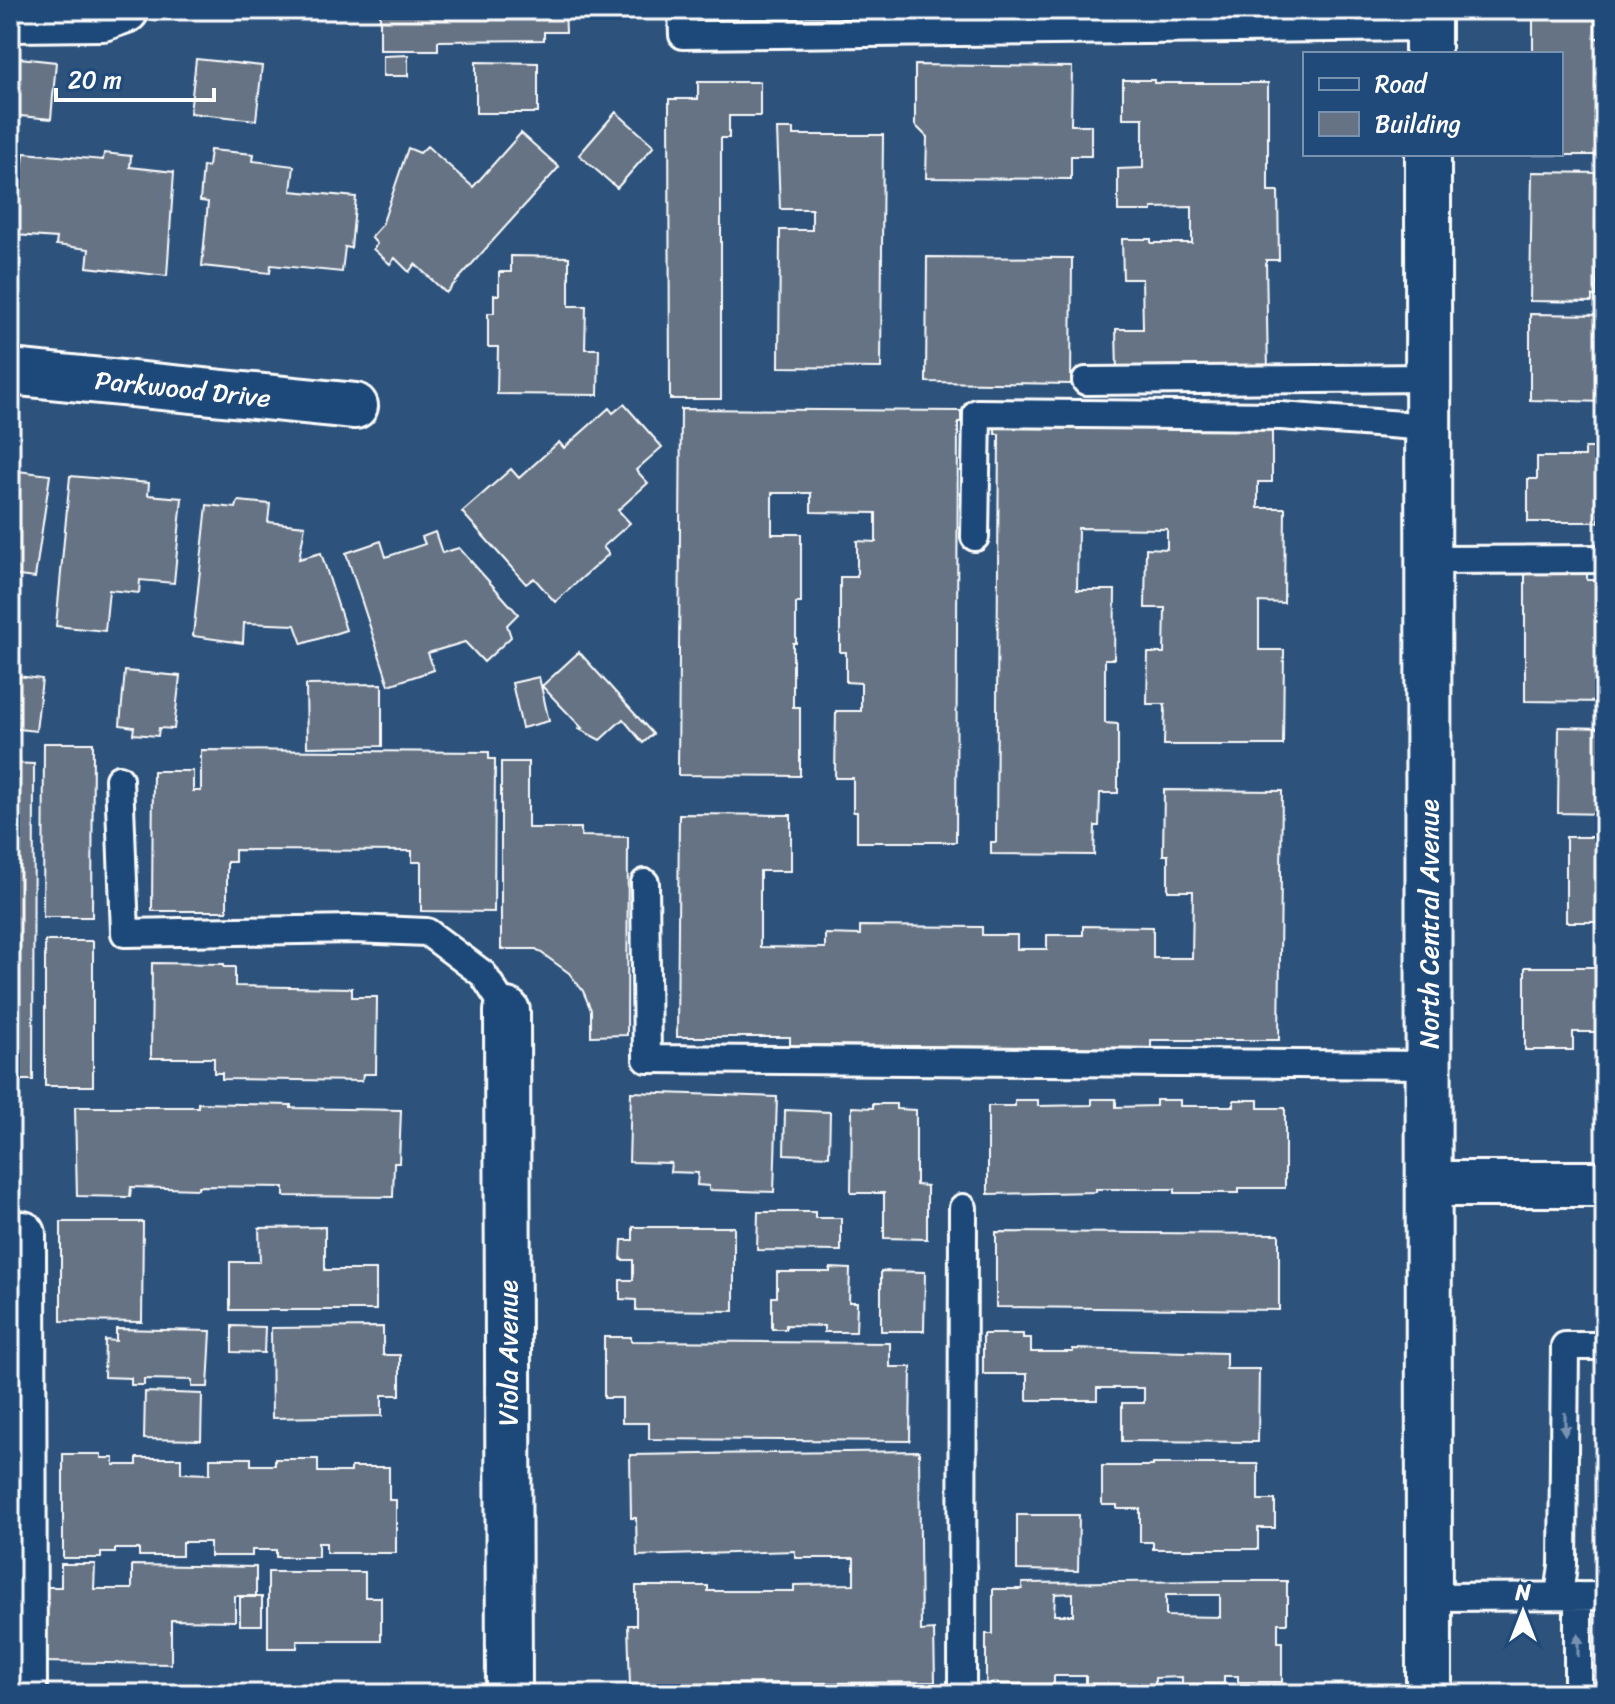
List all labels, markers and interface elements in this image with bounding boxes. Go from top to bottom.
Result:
scale bar [56,52,214,102]
legend [1303,52,1563,156]
text: 20 m [68,59,122,101]
text: Road [1375,63,1429,105]
text: Building [1375,103,1461,145]
street label: Parkwood Drive [93,357,273,421]
street label: North Central Avenue [1406,799,1452,1049]
street label: Viola Avenue [485,1279,531,1426]
one-way arrow [1559,1412,1571,1437]
north arrow [1483,1572,1563,1652]
text: N [1514,1573,1531,1612]
one-way arrow [1572,1632,1584,1657]

